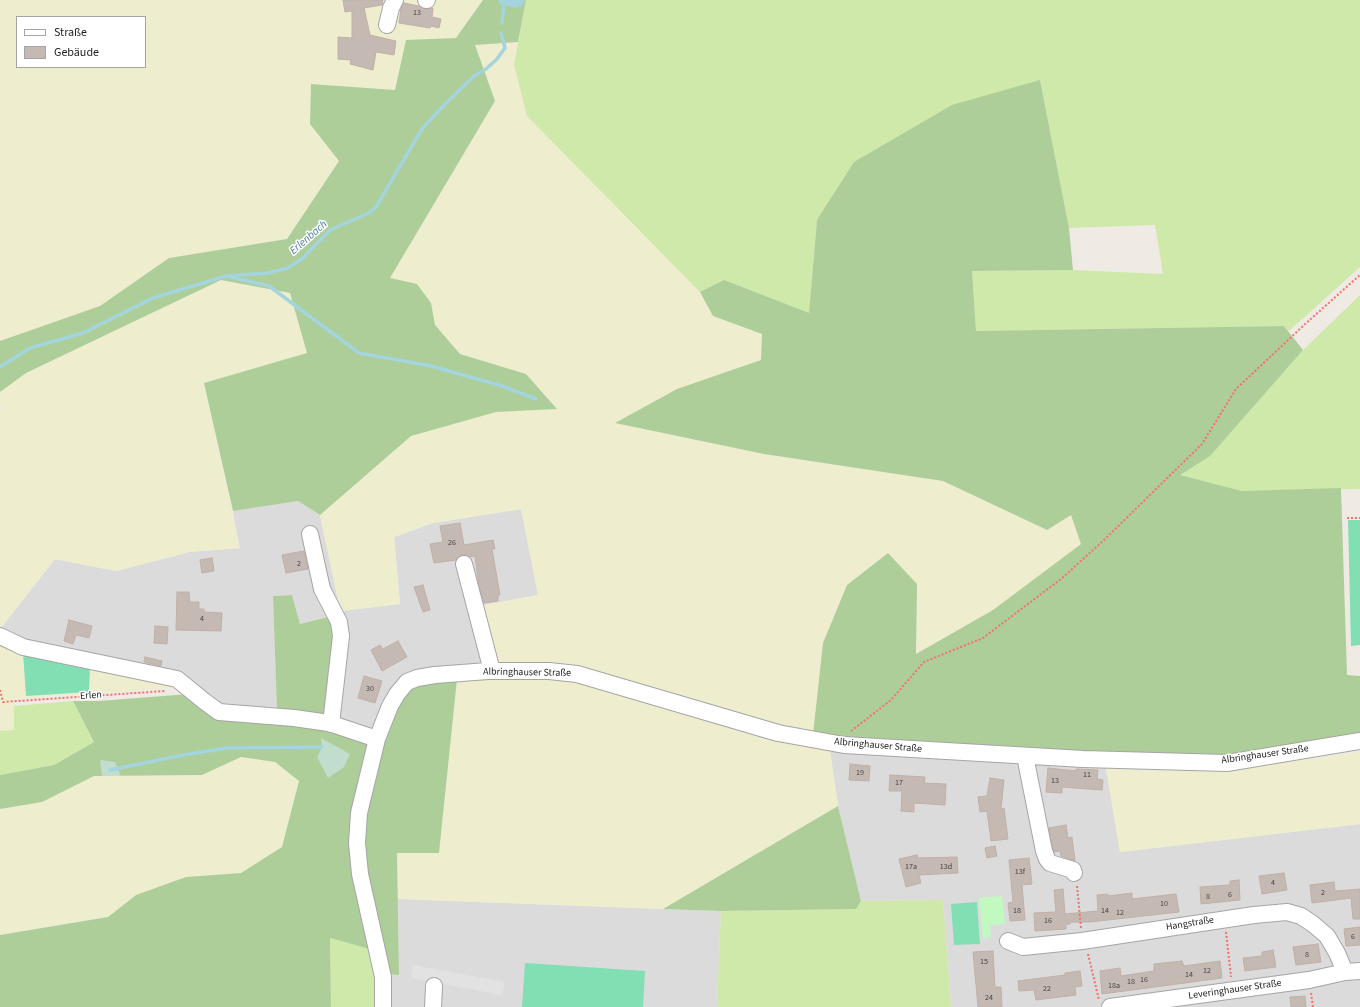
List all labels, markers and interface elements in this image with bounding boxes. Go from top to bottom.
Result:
house number: 13 [413,8,421,18]
legend [16,16,146,68]
text: Straße [54,24,87,41]
text: Gebäude [54,44,99,61]
water label: Erlenbach [288,218,330,258]
house number: 26 [448,538,456,548]
house number: 2 [297,559,301,569]
house number: 4 [200,614,204,624]
street label: Albringhauser Straße [483,666,571,680]
house number: 30 [366,684,374,694]
street label: Erlen [80,689,102,703]
street label: Albringhauser Straße [834,736,922,756]
street label: Albringhauser Straße [1221,743,1309,767]
house number: 19 [856,768,864,778]
house number: 11 [1083,770,1091,780]
house number: 13 [1051,776,1059,786]
house number: 17 [895,778,903,788]
house number: 17a [905,862,917,872]
house number: 13d [940,862,952,872]
house number: 13f [1015,867,1025,877]
house number: 4 [1271,878,1275,888]
house number: 2 [1321,888,1325,898]
house number: 6 [1228,890,1232,900]
house number: 8 [1206,892,1210,902]
house number: 10 [1160,899,1168,909]
house number: 18 [1013,906,1021,916]
house number: 14 [1101,906,1109,916]
house number: 12 [1116,908,1124,918]
street label: Hangstraße [1165,914,1215,934]
house number: 16 [1044,916,1052,926]
house number: 6 [1351,932,1355,942]
house number: 8 [1305,950,1309,960]
house number: 15 [980,957,988,967]
house number: 12 [1203,966,1211,976]
house number: 14 [1185,970,1193,980]
house number: 16 [1140,975,1148,985]
house number: 18 [1127,977,1135,987]
street label: Leveringhauser Straße [1188,978,1282,1002]
house number: 18a [1108,981,1120,991]
house number: 22 [1043,984,1051,994]
house number: 24 [985,993,993,1003]

